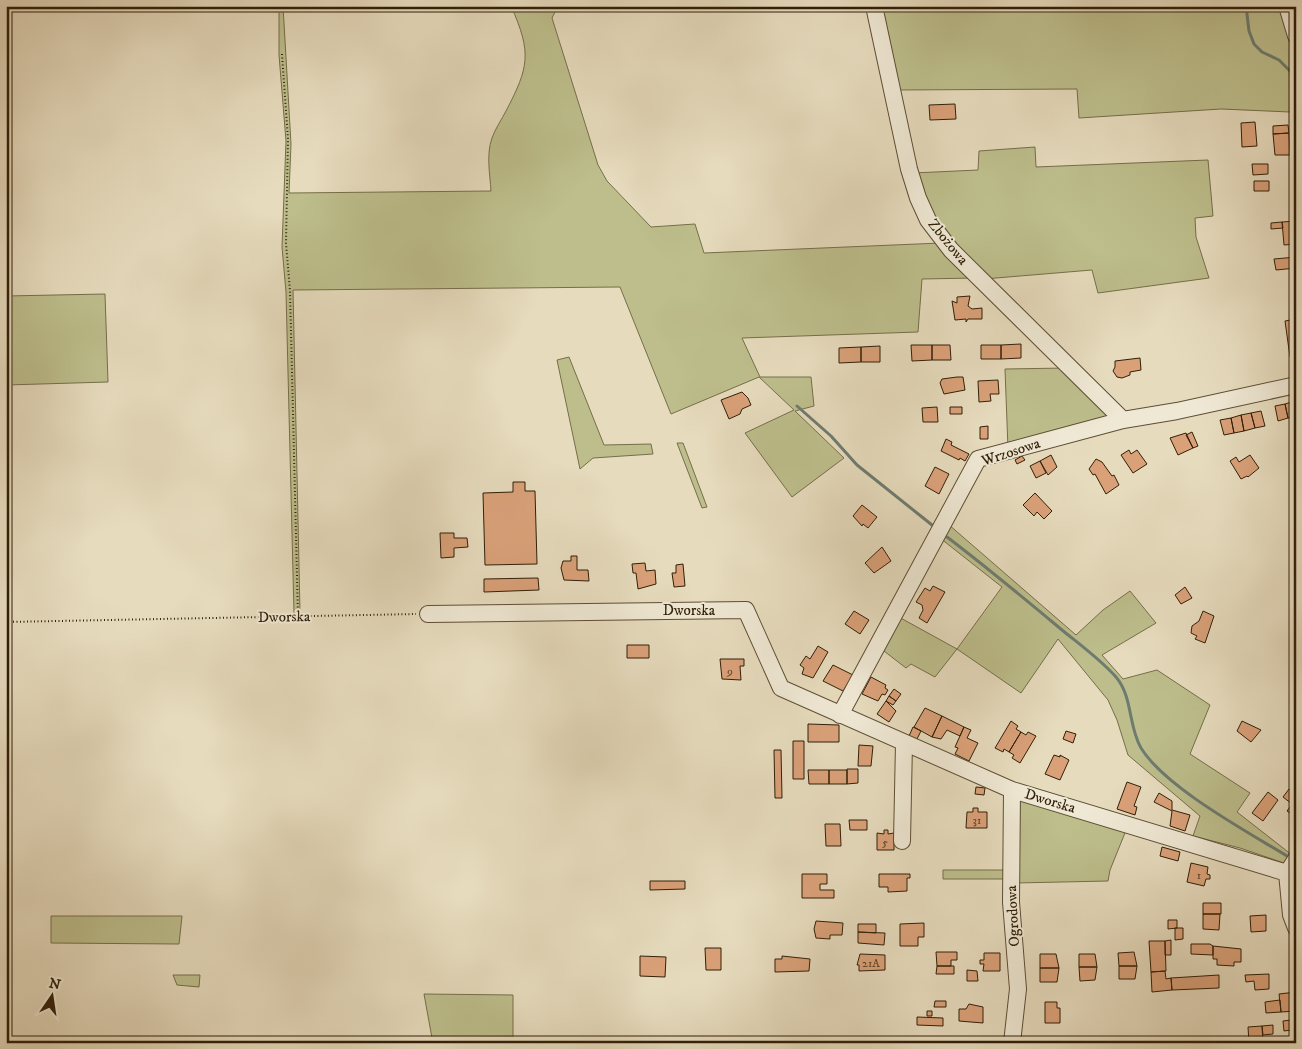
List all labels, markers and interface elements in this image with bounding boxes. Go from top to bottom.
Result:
street label: Zbożowa [924,215,973,269]
street label: Wrzosowa [978,433,1043,471]
street label: Dworska [663,601,716,620]
street label: Dworska [258,607,311,627]
house number: 9 [726,664,733,679]
street label: Dworska [1022,784,1078,818]
house number: 31 [973,813,981,828]
house number: 5 [882,835,888,850]
house number: 1 [1197,868,1201,883]
street label: Ogrodowa [1002,884,1024,947]
house number: 21A [862,956,880,971]
north arrow [28,972,78,1022]
text: N [47,974,63,994]

